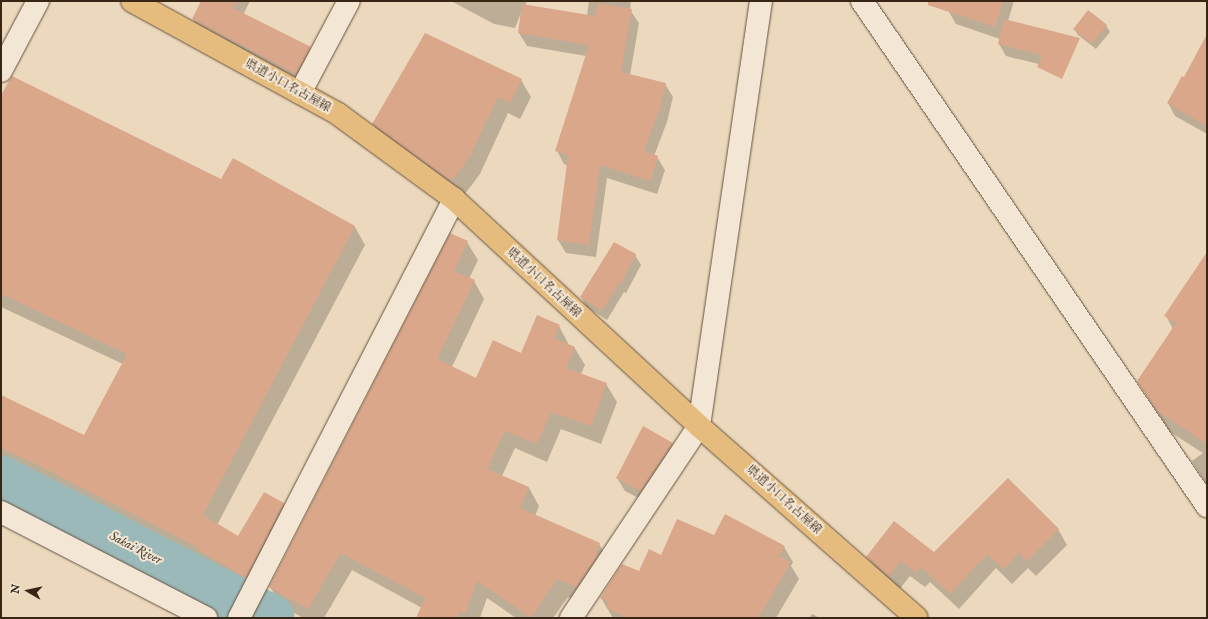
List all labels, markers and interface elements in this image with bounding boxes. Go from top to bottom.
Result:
street label: 県道小口名古屋線 [243,56,333,116]
street label: 県道小口名古屋線 [504,245,584,321]
street label: 県道小口名古屋線 [744,463,824,537]
water label: Sakai River [106,529,164,569]
north arrow [8,571,48,611]
text: N [8,583,24,595]

